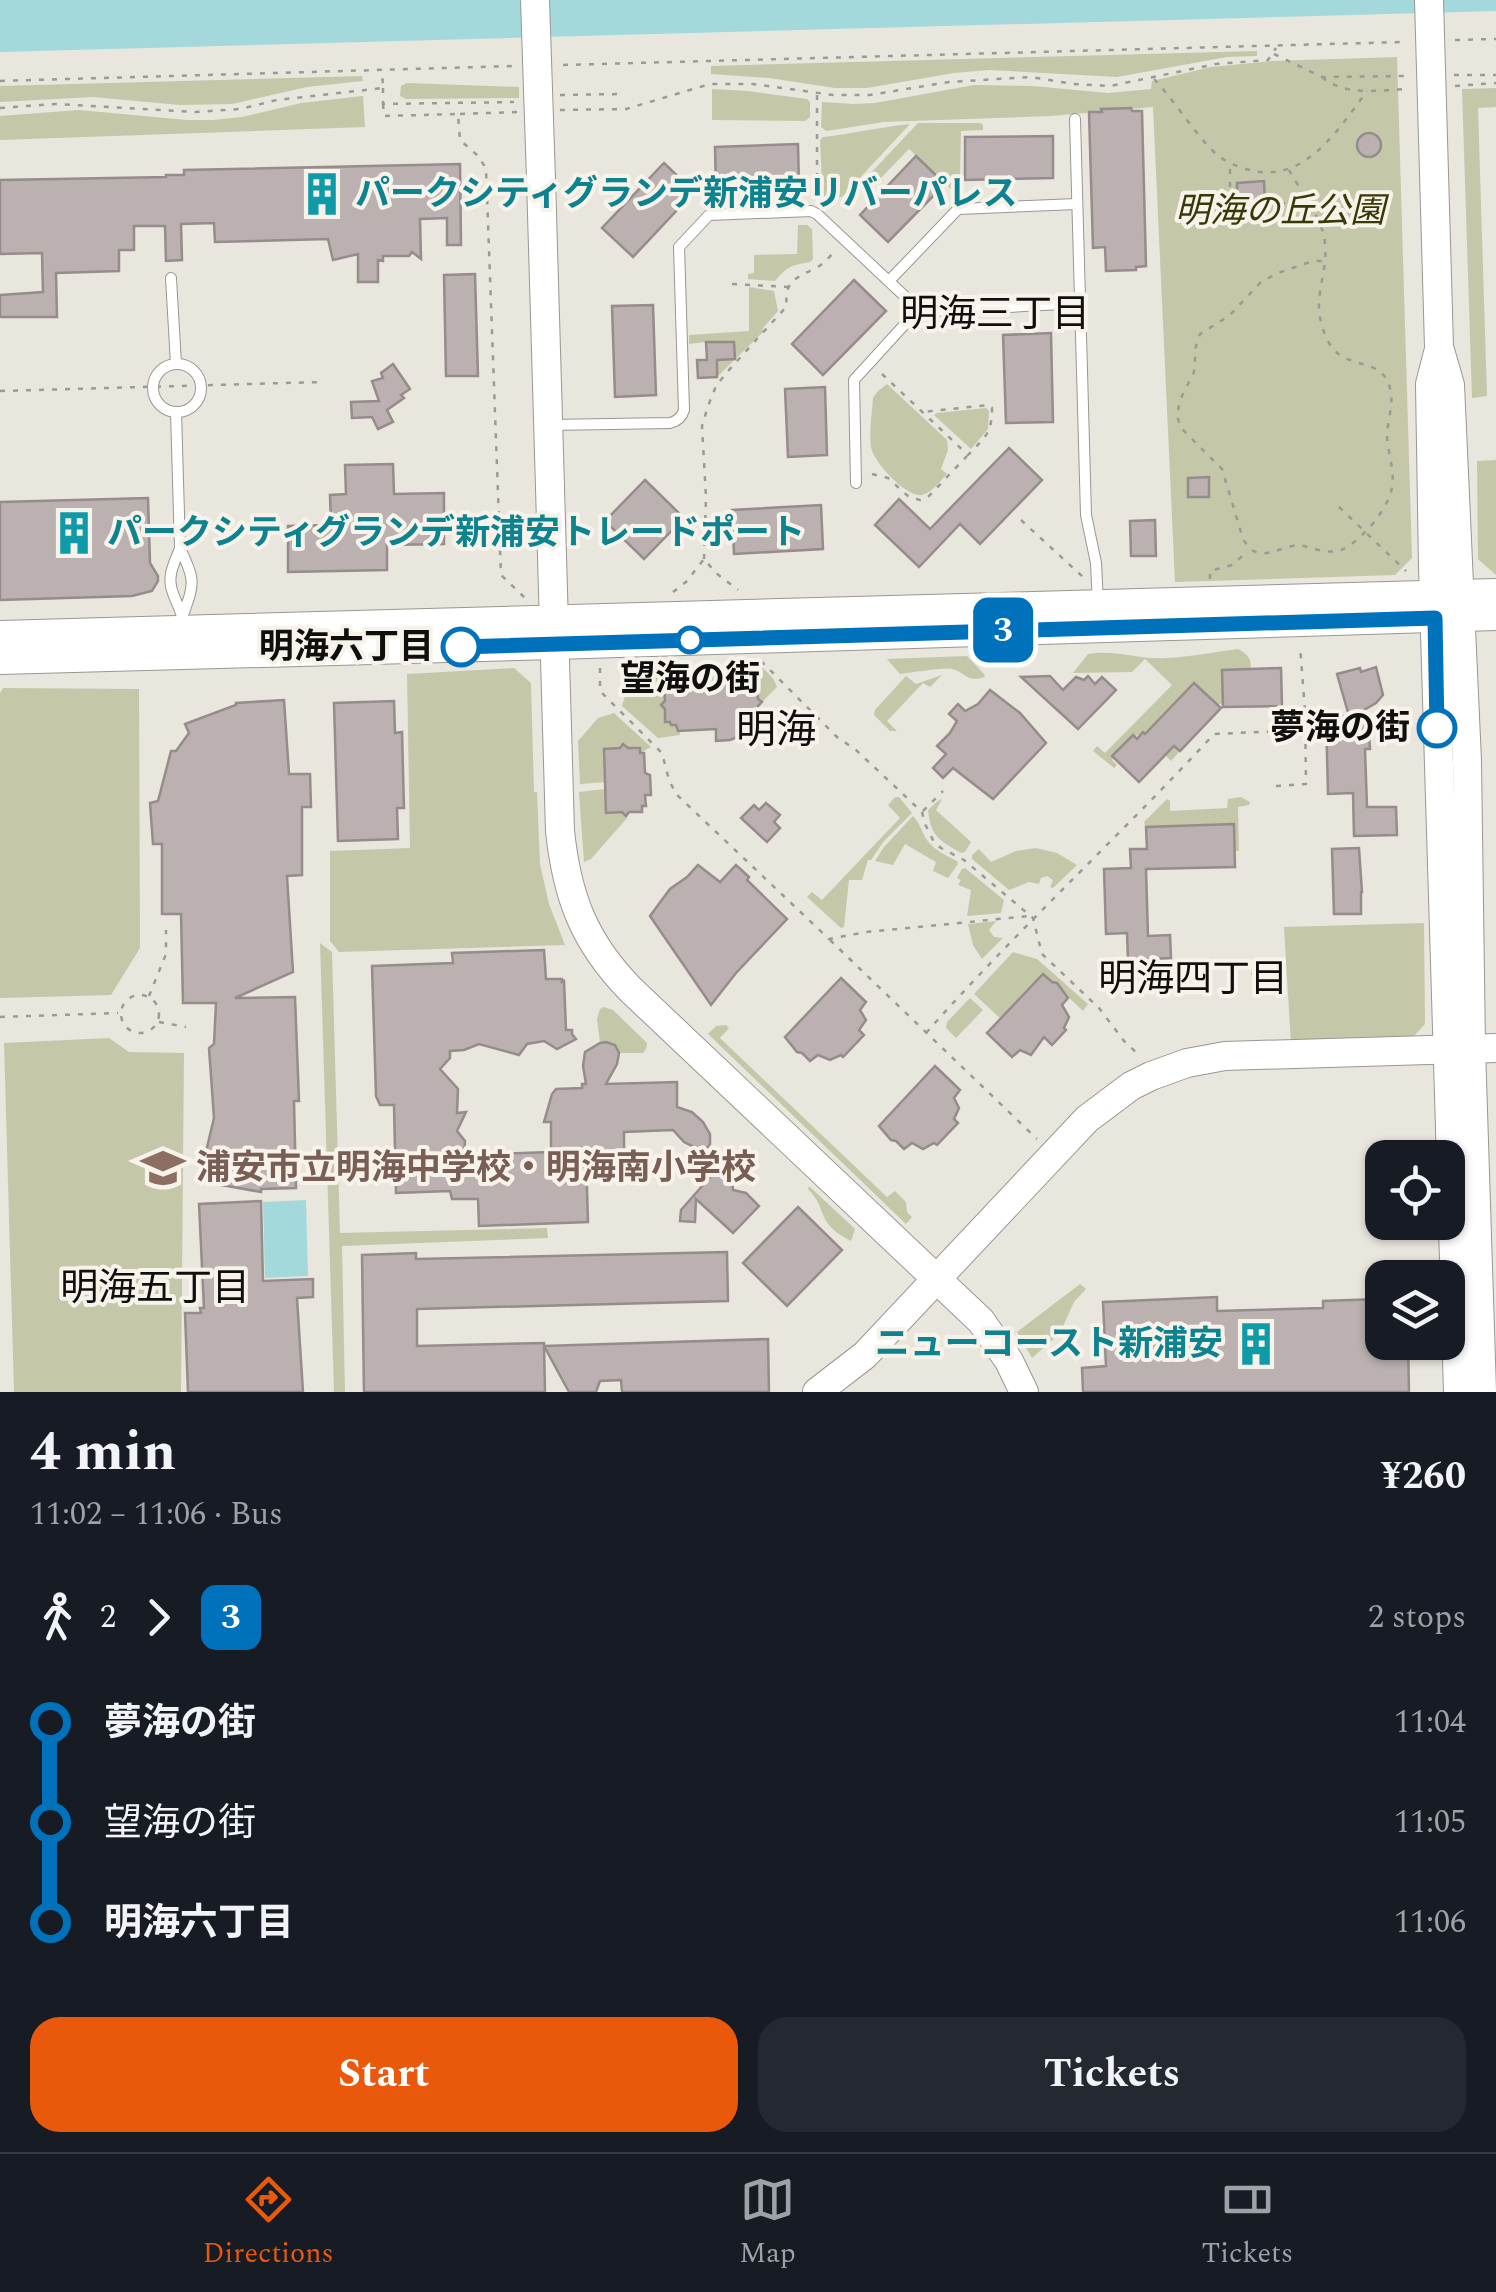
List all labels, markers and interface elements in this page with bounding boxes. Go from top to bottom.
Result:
place label: パークシティグランデ新浦安リバーパレス [355,168,1018,221]
building icon: パークシティグランデ新浦安リバーパレス [298,170,346,218]
park label: 明海の丘公園 [1175,185,1390,238]
district label: 明海三丁目 [900,286,1090,344]
place label: パークシティグランデ新浦安トレードポート [107,507,805,560]
building icon: パークシティグランデ新浦安トレードポート [50,509,98,557]
line badge: 3 [970,598,1036,662]
text: 3 [993,604,1013,657]
place label: 明海六丁目 [259,621,434,674]
marker: 望海の街 [677,627,703,653]
marker: 明海六丁目 [442,628,480,666]
place label: 望海の街 [620,653,760,706]
district label: 明海 [736,701,816,762]
place label: 夢海の街 [1270,702,1410,755]
marker: 夢海の街 [1418,709,1456,747]
district label: 明海四丁目 [1098,951,1288,1009]
map controls [1365,1140,1465,1360]
button: locate [1365,1140,1465,1240]
place label: 浦安市立明海中学校・明海南小学校 [196,1142,756,1195]
school or university icon: 浦安市立明海中学校・明海南小学校 [139,1144,187,1192]
district label: 明海五丁目 [60,1260,250,1318]
button: layers [1365,1260,1465,1360]
place label: ニューコースト新浦安 [875,1318,1223,1371]
building icon: ニューコースト新浦安 [1232,1320,1280,1368]
text: 4 min [30,1411,176,1494]
text: ¥260 [1381,1448,1466,1506]
text: 11:02 – 11:06 · Bus [30,1490,283,1539]
icon: walk [30,1590,85,1645]
icon: forward [131,1590,186,1645]
text: 3 [221,1591,241,1644]
text: 2 [100,1593,116,1642]
text: 2 stops [1368,1593,1466,1642]
text: 夢海の街 [104,1695,256,1753]
text: 11:04 [1394,1698,1466,1747]
text: 望海の街 [104,1795,256,1853]
text: 11:05 [1394,1798,1466,1847]
text: 明海六丁目 [104,1895,294,1953]
text: 11:06 [1394,1898,1466,1947]
button: Start [30,2017,738,2132]
button: Tickets [758,2017,1466,2132]
tab: Directions [203,2172,334,2275]
tab: Map [739,2172,796,2275]
tab: Tickets [1201,2172,1293,2275]

